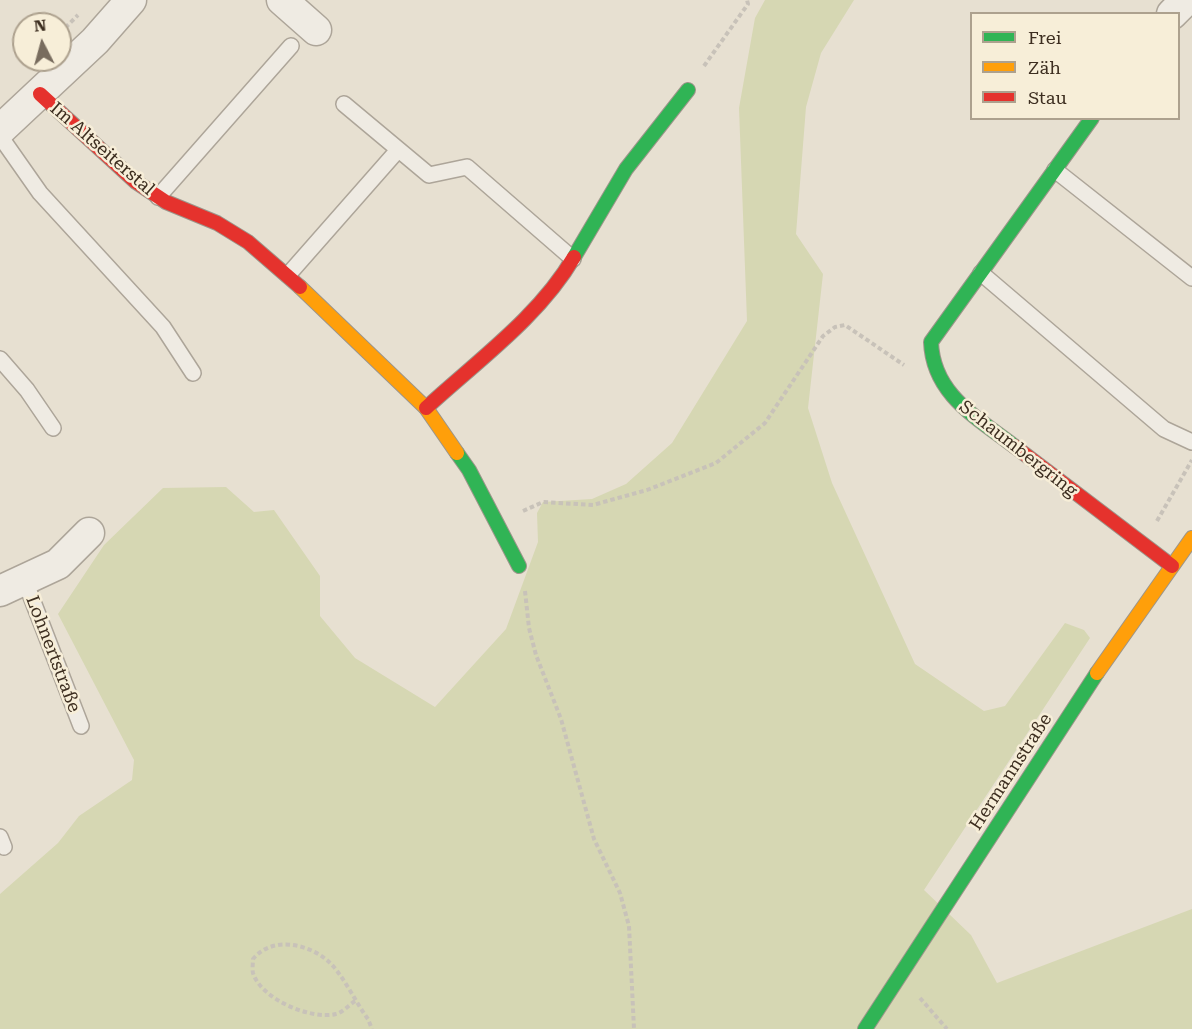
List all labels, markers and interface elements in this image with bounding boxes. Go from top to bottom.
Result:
north arrow [12,12,72,72]
legend [970,12,1180,120]
text: N [33,15,47,36]
text: Frei [1028,27,1061,48]
text: Zäh [1028,57,1061,78]
text: Stau [1028,87,1067,108]
street label: Im Altseiterstal [45,98,159,200]
street label: Schaumbergring [955,396,1081,502]
street label: Lohnertstraße [21,593,85,715]
street label: Hermannstraße [965,710,1057,834]

